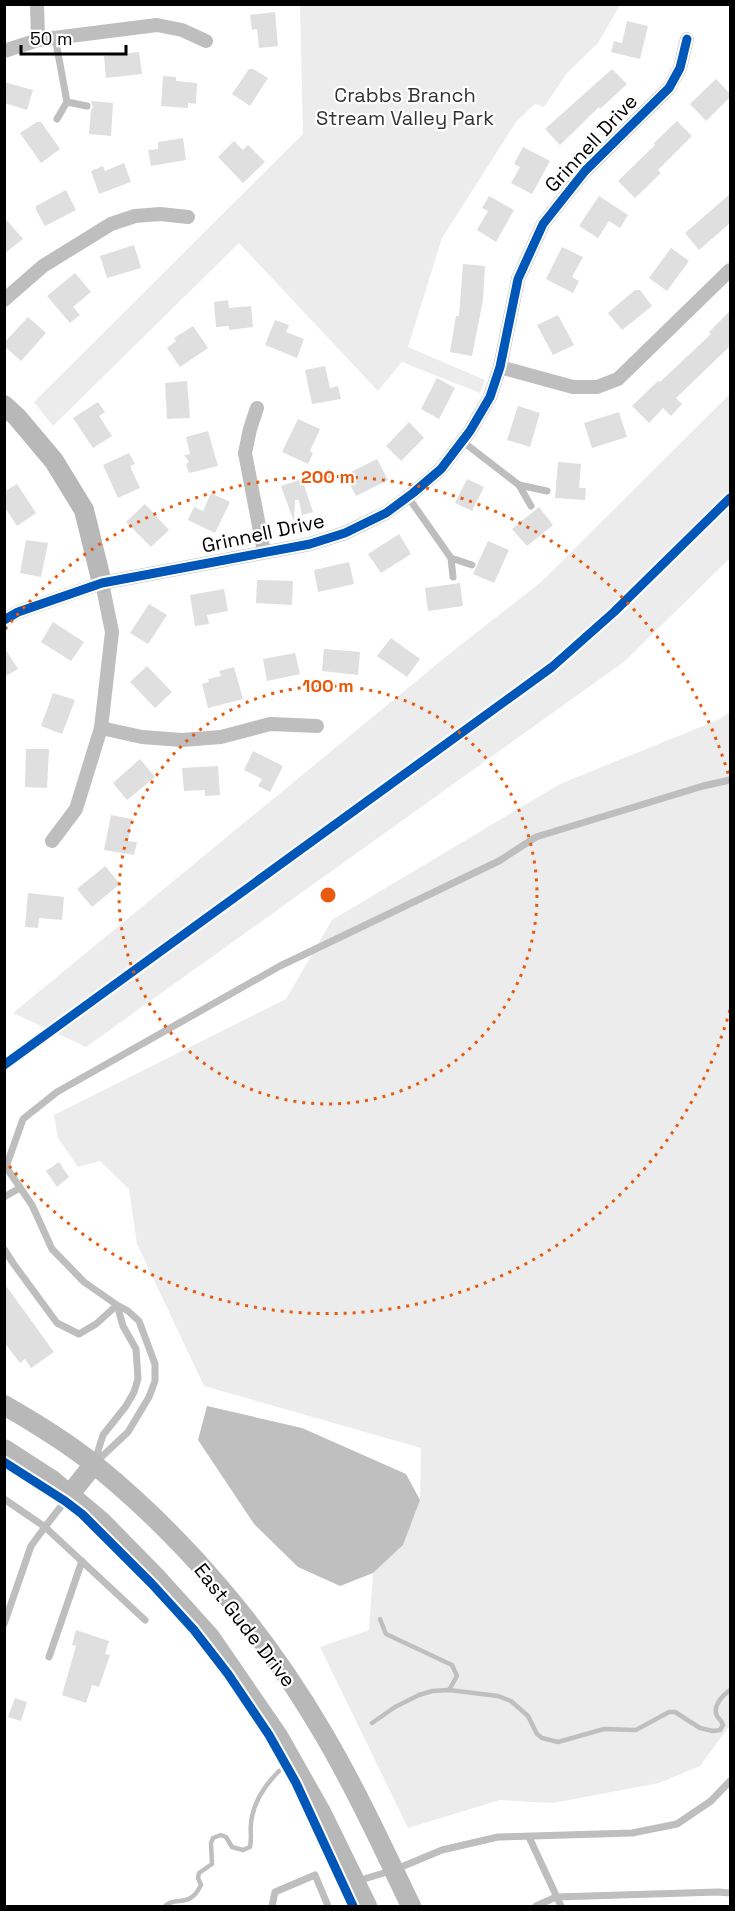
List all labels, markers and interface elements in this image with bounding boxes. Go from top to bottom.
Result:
scale bar [21,18,126,56]
text: 50 m [30,27,72,50]
park label: Crabbs Branch Stream Valley Park [316,82,494,131]
street label: Grinnell Drive [539,88,643,198]
text: 200 m [301,465,355,488]
street label: Grinnell Drive [199,507,327,559]
text: 100 m [302,674,354,697]
centre of rings [318,885,338,905]
street label: East Gude Drive [188,1558,302,1692]

